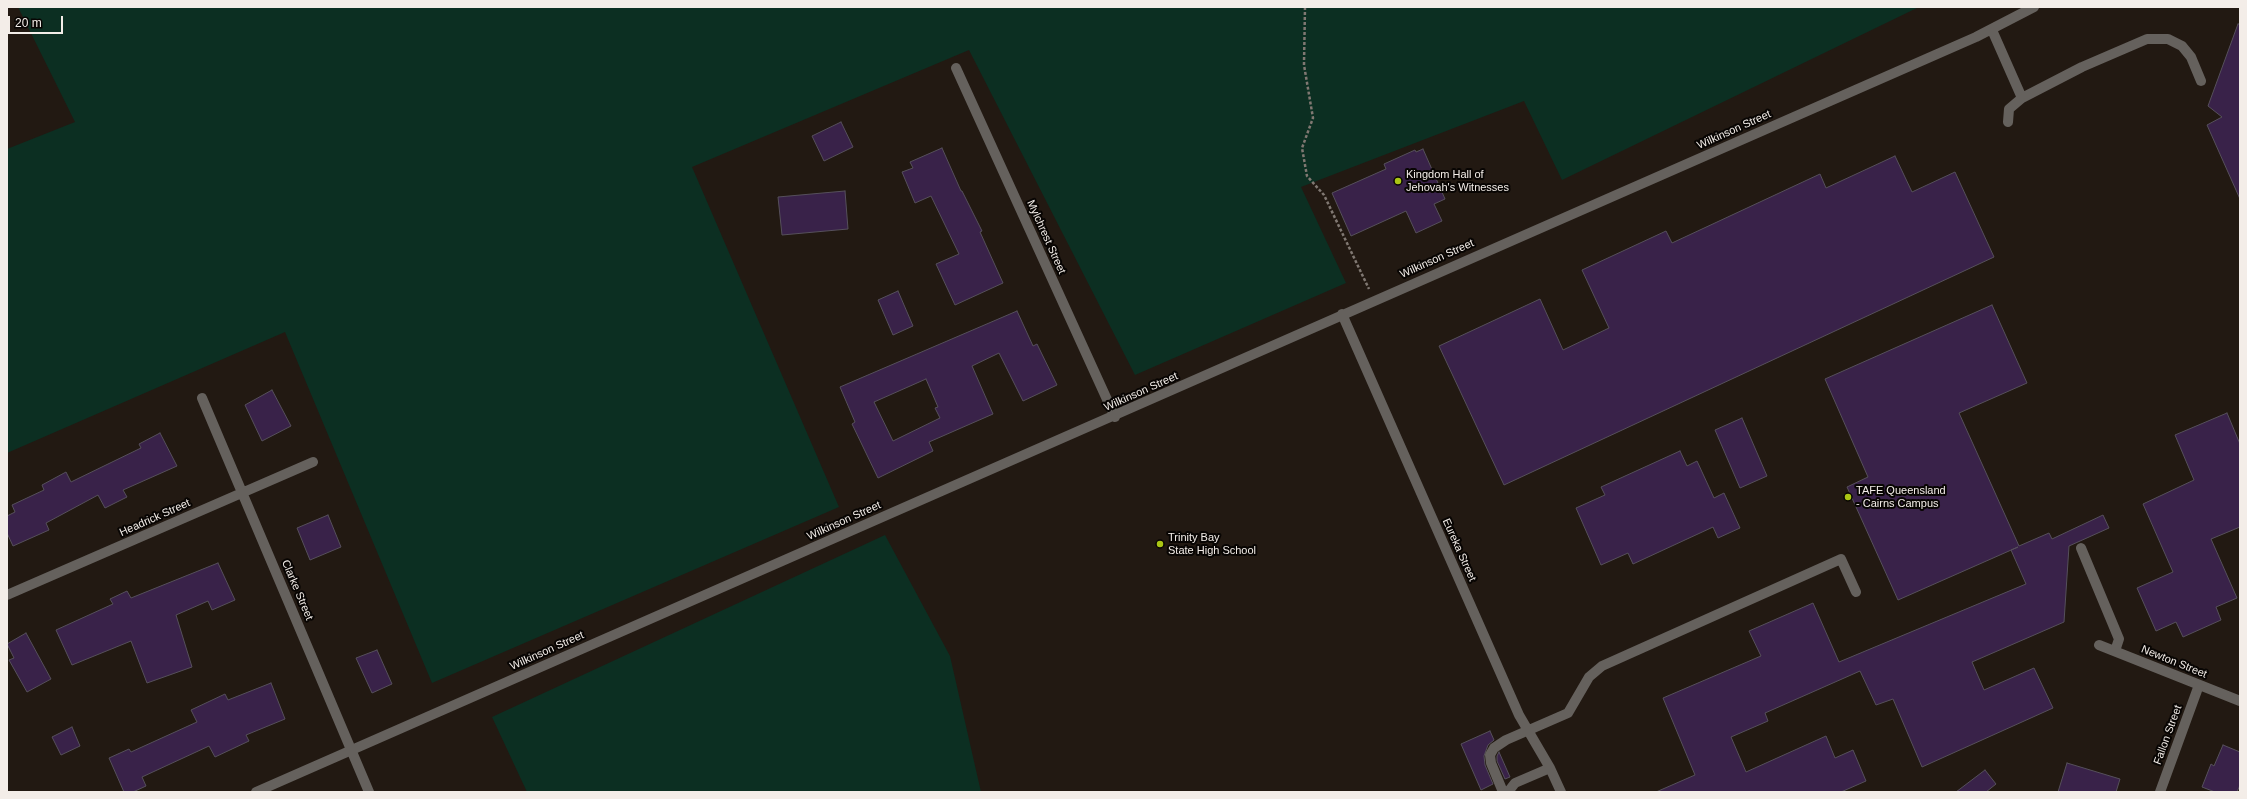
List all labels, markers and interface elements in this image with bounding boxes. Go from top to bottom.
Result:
scale bar [10,8,65,34]
text: 20 m [15,16,42,30]
street label: Wilkinson Street [1695,108,1773,152]
place label: Kingdom Hall of Jehovah's Witnesses [1406,168,1509,194]
marker: Kingdom Hall of Jehovah's Witnesses [1393,176,1403,186]
street label: Mylchrest Street [1024,198,1068,276]
street label: Wilkinson Street [1398,237,1476,281]
street label: Wilkinson Street [1102,370,1180,414]
place label: TAFE Queensland - Cairns Campus [1856,484,1946,510]
marker: TAFE Queensland - Cairns Campus [1843,492,1853,502]
street label: Headrick Street [118,497,192,539]
street label: Wilkinson Street [805,499,883,543]
street label: Eureka Street [1439,517,1479,583]
place label: Trinity Bay State High School [1168,531,1256,557]
marker: Trinity Bay State High School [1155,539,1165,549]
street label: Clarke Street [278,558,316,622]
street label: Wilkinson Street [508,629,586,673]
street label: Newton Street [2139,643,2209,681]
street label: Fallon Street [2151,703,2185,767]

